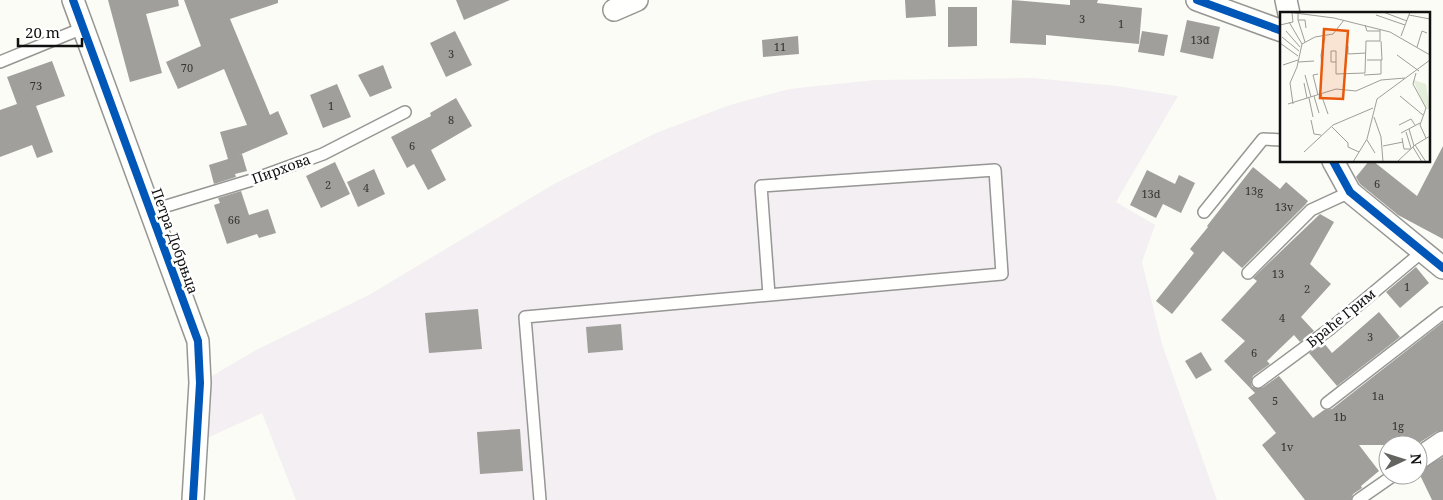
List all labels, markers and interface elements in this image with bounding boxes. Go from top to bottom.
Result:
house number: 3 [1079,11,1085,26]
inset map [1280,12,1430,162]
scale bar [18,15,81,47]
house number: 1 [1118,16,1124,31]
text: 20 m [25,22,60,42]
house number: 13đ [1190,32,1210,47]
house number: 11 [774,39,786,54]
house number: 3 [448,46,454,61]
house number: 70 [181,60,193,75]
house number: 73 [30,78,42,93]
house number: 1 [328,98,334,113]
house number: 8 [448,112,454,127]
house number: 6 [409,138,415,153]
street label: Пирхова [249,149,313,188]
house number: 6 [1374,176,1380,191]
house number: 2 [325,177,331,192]
house number: 4 [363,180,369,195]
house number: 13g [1245,183,1263,198]
street label: Петра Добрњца [148,185,203,296]
house number: 13d [1141,186,1161,201]
house number: 13v [1275,199,1294,214]
house number: 66 [228,212,240,227]
house number: 13 [1272,266,1284,281]
house number: 1 [1404,279,1410,294]
house number: 2 [1304,281,1310,296]
street label: Браће Грим [1302,284,1379,351]
house number: 4 [1279,310,1285,325]
house number: 3 [1367,329,1373,344]
house number: 6 [1251,345,1257,360]
house number: 1a [1372,388,1384,403]
house number: 5 [1272,393,1278,408]
house number: 1b [1334,409,1347,424]
house number: 1g [1392,418,1404,433]
north arrow [1378,435,1428,485]
house number: 1v [1281,439,1294,454]
text: N [1407,453,1426,465]

